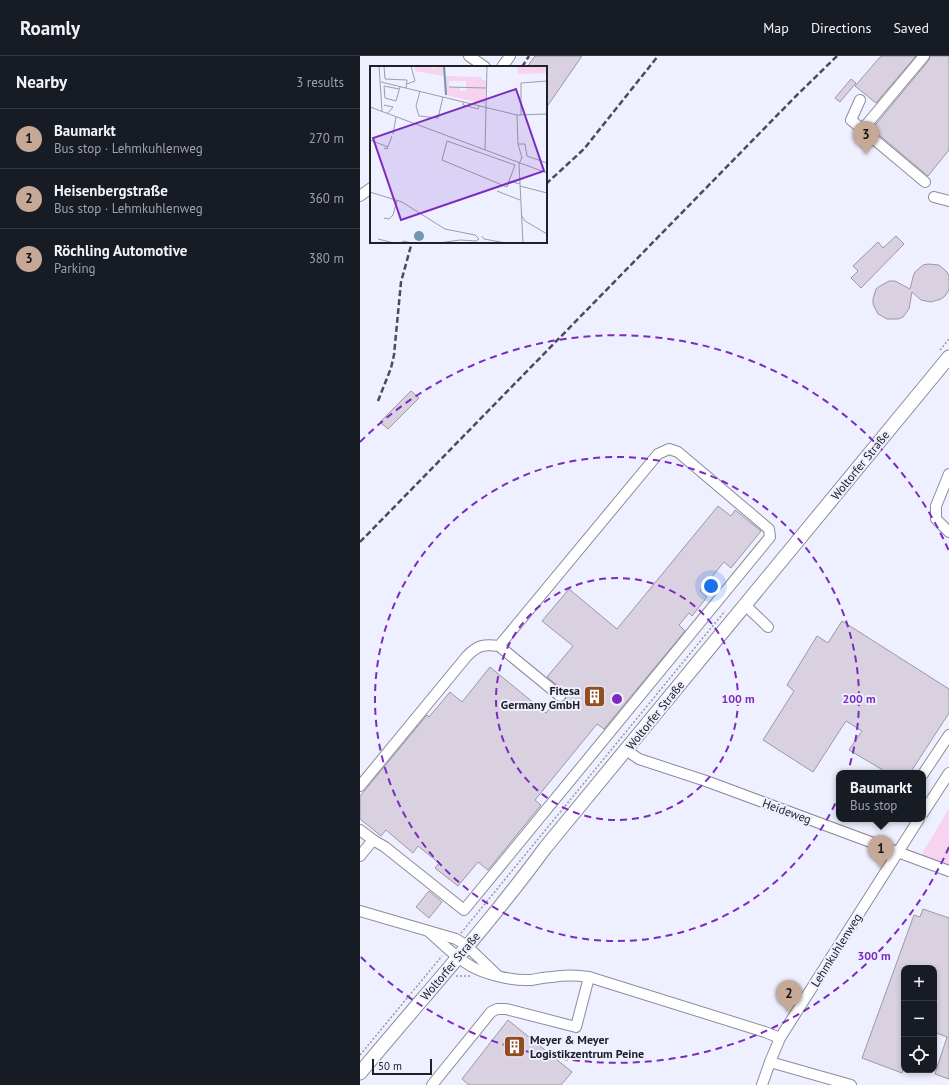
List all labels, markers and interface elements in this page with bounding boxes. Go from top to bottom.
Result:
text: Roamly [20,16,80,40]
text: Map [763,19,789,37]
text: Directions [811,19,871,37]
text: Saved [893,19,929,37]
inset map [370,66,547,243]
text: Nearby [16,71,67,93]
text: 3 results [296,74,344,91]
text: Baumarkt [54,121,116,140]
pin: 3 [853,121,879,154]
text: 1 [25,130,33,147]
text: 270 m [309,130,344,147]
text: Bus stop · Lehmkuhlenweg [54,140,203,157]
text: Heisenbergstraße [54,181,168,200]
text: 2 [25,190,33,207]
text: 360 m [309,190,344,207]
text: Bus stop · Lehmkuhlenweg [54,200,203,217]
text: Röchling Automotive [54,241,187,260]
text: 3 [25,250,33,267]
text: 380 m [309,250,344,267]
text: Parking [54,260,95,277]
street label: Woltorfer Straße [828,427,892,503]
your location [701,576,721,596]
street label: Woltorfer Straße [623,677,687,753]
place label: Fitesa Germany GmbH [501,683,580,712]
building icon: Fitesa Germany GmbH [582,684,608,710]
text: 100 m [721,691,755,706]
text: 200 m [842,691,876,706]
centre of rings [610,692,624,706]
popup [836,770,926,822]
text: Baumarkt [850,778,912,797]
street label: Heideweg [761,795,813,827]
text: Bus stop [850,797,897,814]
pin: 1 [868,835,894,868]
street label: Lehmkuhlenweg [807,910,865,990]
street label: Woltorfer Straße [417,929,483,1003]
text: 300 m [857,948,891,963]
map controls [901,965,937,1073]
button: + [901,965,937,1001]
pin: 2 [776,980,802,1013]
button: − [901,1001,937,1037]
place label: Meyer & Meyer Logistikzentrum Peine [530,1032,644,1061]
building icon: Meyer & Meyer Logistikzentrum Peine [501,1033,527,1059]
button: locate [901,1037,937,1073]
scale bar [372,1057,432,1076]
text: 50 m [378,1059,402,1073]

